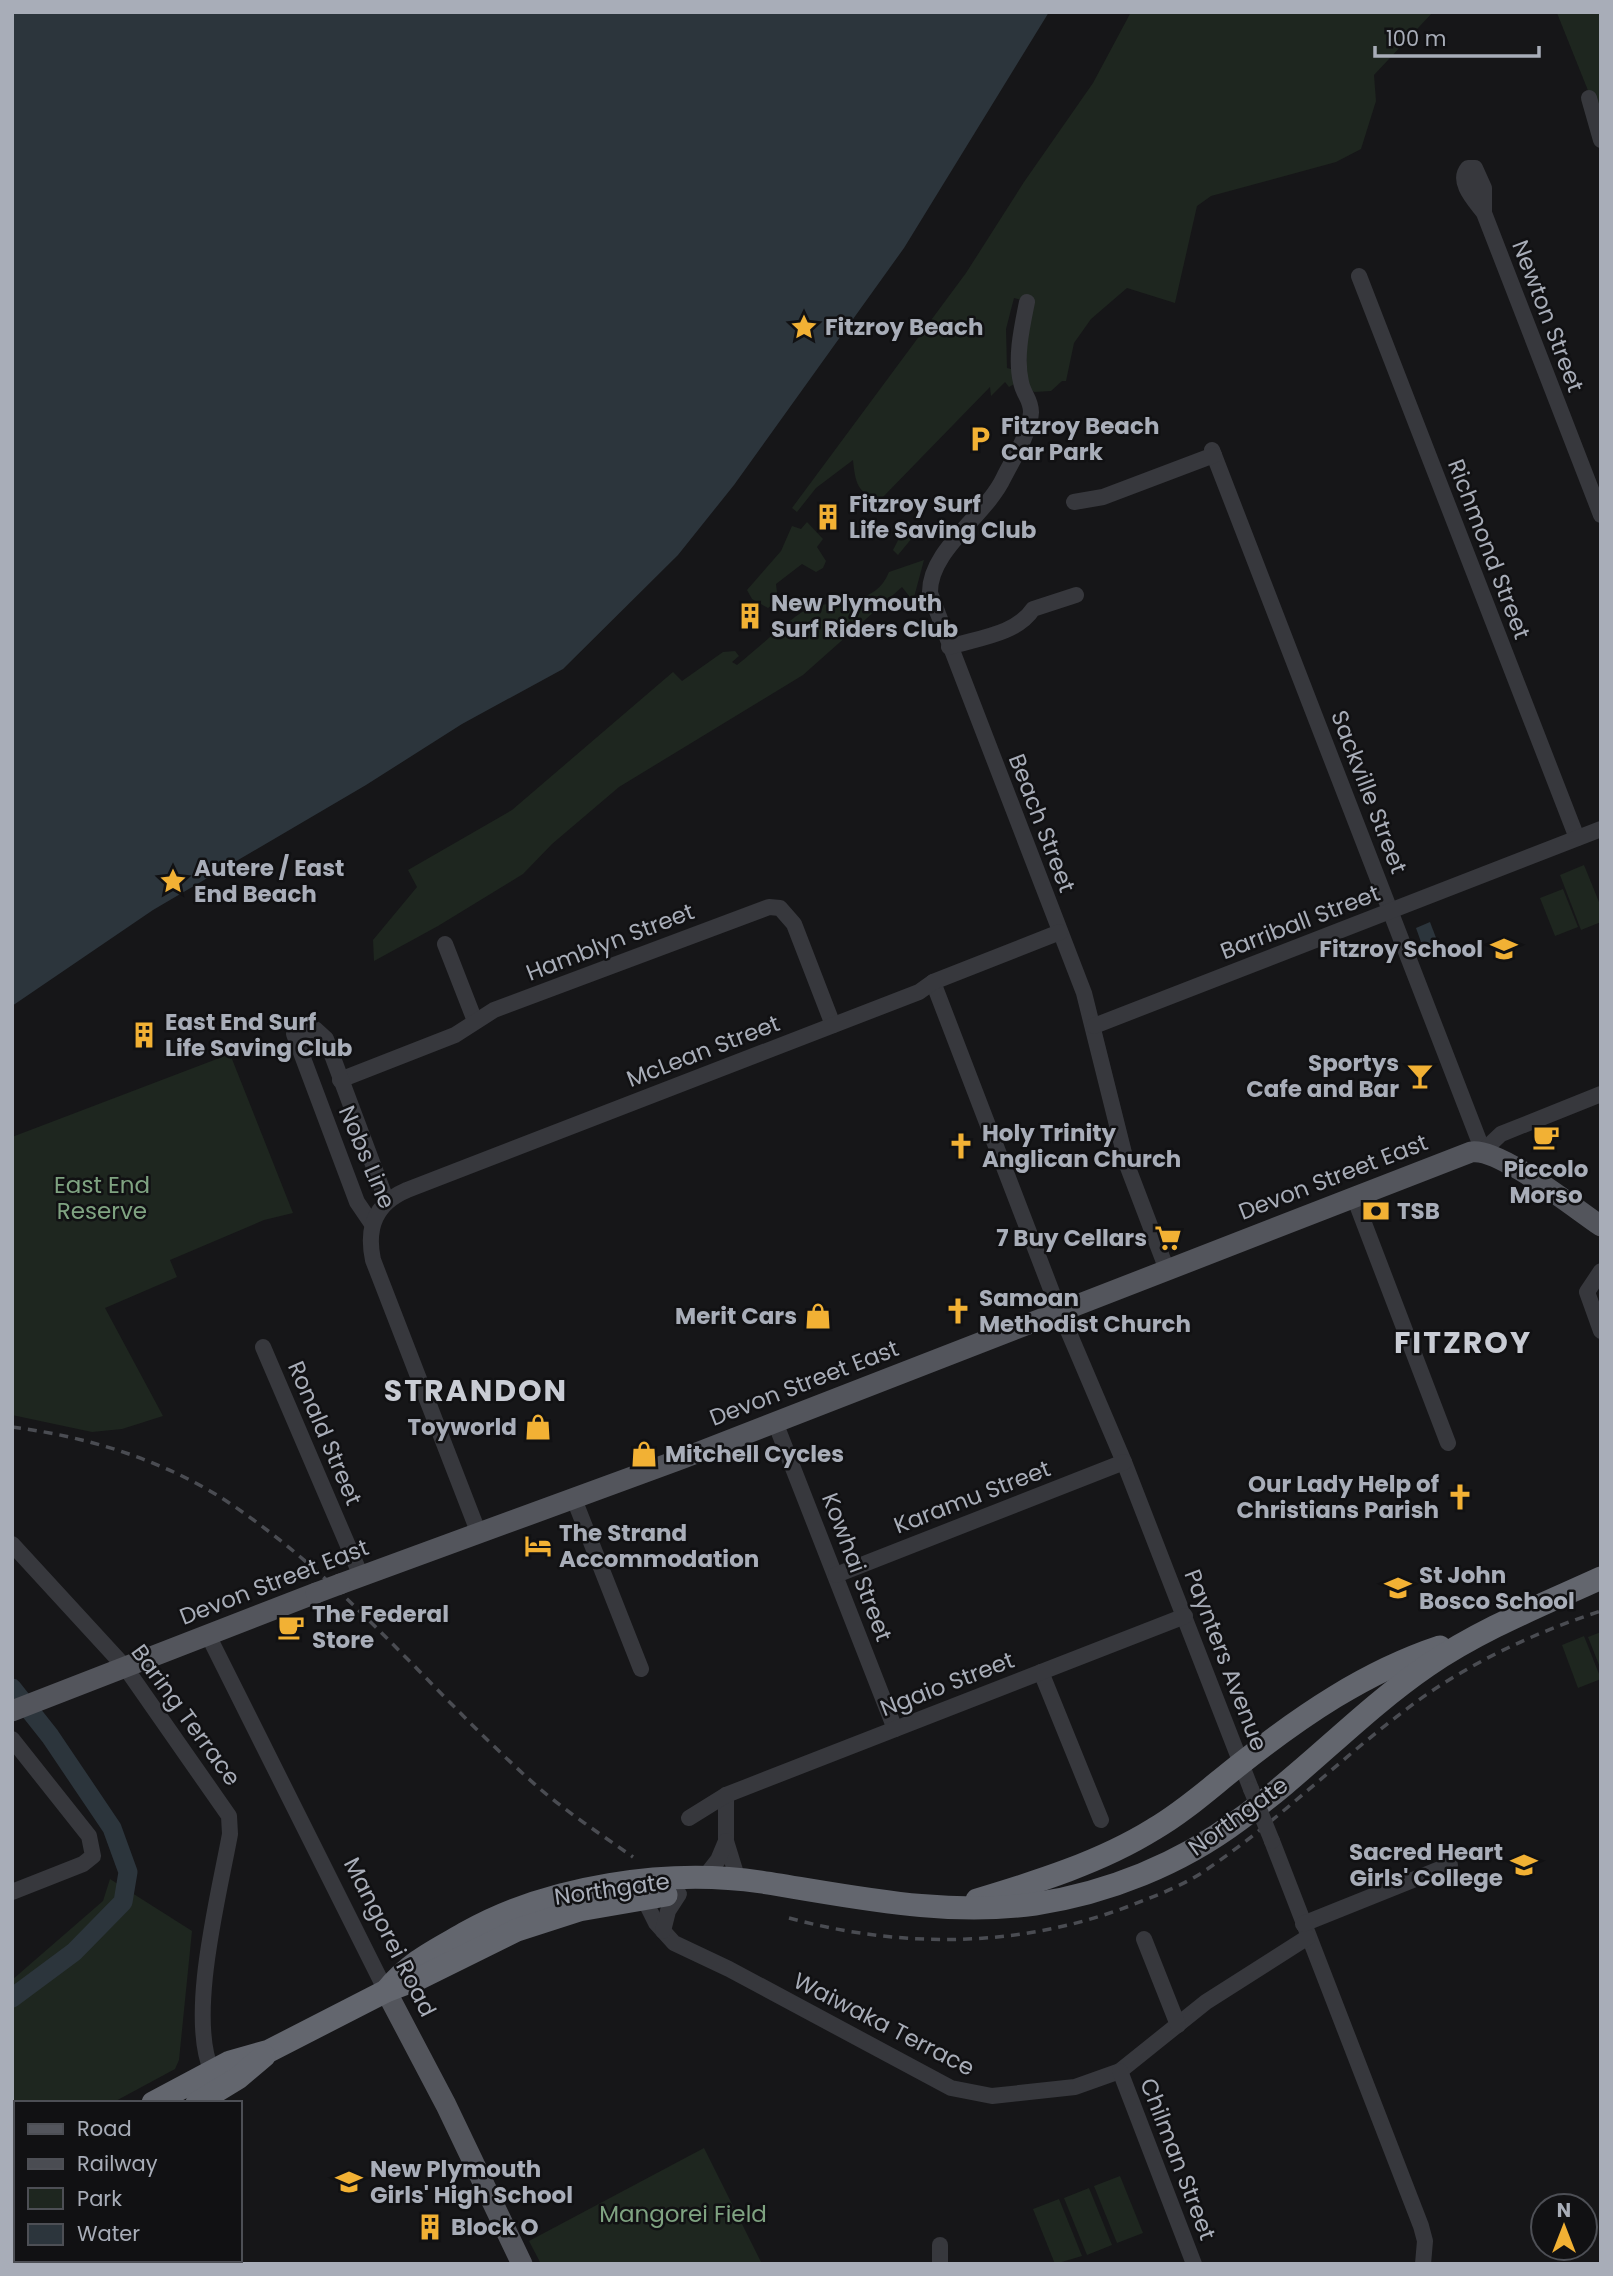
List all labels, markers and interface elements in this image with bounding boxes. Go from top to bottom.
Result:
scale bar [1375,14,1540,58]
text: 100 m [1386,24,1446,53]
street label: Newton Street [1504,235,1592,397]
place label: Fitzroy Beach [825,311,983,343]
place icon: Fitzroy Beach [789,312,819,342]
place label: Fitzroy Beach Car Park [1001,410,1159,468]
parking icon: Fitzroy Beach Car Park [965,424,995,454]
street label: Richmond Street [1440,454,1538,644]
place label: Fitzroy Surf Life Saving Club [849,488,1036,546]
building icon: Fitzroy Surf Life Saving Club [813,502,843,532]
place label: New Plymouth Surf Riders Club [771,587,958,645]
building icon: New Plymouth Surf Riders Club [735,601,765,631]
street label: Sackville Street [1323,706,1415,878]
street label: Beach Street [1001,749,1083,897]
place label: Autere / East End Beach [194,852,344,910]
place icon: Autere / East End Beach [158,866,188,896]
street label: Barriball Street [1216,877,1384,967]
street label: Hamblyn Street [521,895,699,989]
place label: Fitzroy School [1319,933,1483,965]
school or university icon: Fitzroy School [1489,934,1519,964]
place label: East End Surf Life Saving Club [165,1006,352,1064]
street label: McLean Street [622,1007,784,1095]
building icon: East End Surf Life Saving Club [129,1020,159,1050]
place label: Sportys Cafe and Bar [1246,1047,1399,1105]
bar icon: Sportys Cafe and Bar [1405,1061,1435,1091]
street label: Nobs Line [331,1101,403,1213]
place label: Holy Trinity Anglican Church [982,1117,1181,1175]
cafe icon: Piccolo Morso [1531,1122,1561,1152]
street label: Devon Street East [1234,1126,1432,1228]
church icon: Holy Trinity Anglican Church [946,1131,976,1161]
place label: Piccolo Morso [1503,1153,1589,1211]
park label: East End Reserve [54,1169,150,1227]
place label: TSB [1397,1195,1440,1227]
bank icon: TSB [1361,1196,1391,1226]
place label: 7 Buy Cellars [996,1222,1147,1254]
supermarket icon: 7 Buy Cellars [1153,1223,1183,1253]
place label: Samoan Methodist Church [979,1282,1191,1340]
church icon: Samoan Methodist Church [943,1296,973,1326]
place label: Merit Cars [675,1300,797,1332]
shop icon: Merit Cars [803,1301,833,1331]
district label: FITZROY [1394,1321,1532,1364]
street label: Devon Street East [705,1332,903,1434]
street label: Ronald Street [280,1356,370,1510]
district label: STRANDON [384,1369,568,1412]
place label: Toyworld [407,1411,517,1443]
shop icon: Toyworld [523,1412,553,1442]
place label: Mitchell Cycles [665,1438,844,1470]
shop icon: Mitchell Cycles [629,1439,659,1469]
street label: Karamu Street [889,1452,1055,1542]
place label: Our Lady Help of Christians Parish [1237,1468,1439,1526]
church icon: Our Lady Help of Christians Parish [1445,1482,1475,1512]
street label: Kowhai Street [814,1488,900,1646]
place label: The Strand Accommodation [559,1517,759,1575]
street label: Devon Street East [175,1531,373,1633]
hotel icon: The Strand Accommodation [523,1531,553,1561]
place label: St John Bosco School [1419,1559,1575,1617]
street label: Paynters Avenue [1177,1565,1275,1755]
school or university icon: St John Bosco School [1383,1573,1413,1603]
place label: The Federal Store [312,1598,449,1656]
cafe icon: The Federal Store [276,1612,306,1642]
street label: Baring Terrace [124,1638,248,1792]
street label: Ngaio Street [875,1644,1019,1724]
street label: Northgate [1182,1769,1294,1863]
place label: Sacred Heart Girls' College [1349,1836,1503,1894]
school or university icon: Sacred Heart Girls' College [1509,1850,1539,1880]
street label: Mangorei Road [336,1852,444,2022]
street label: Northgate [552,1865,672,1913]
street label: Waiwaka Terrace [788,1965,980,2083]
street label: Chilman Street [1132,2073,1224,2245]
legend [14,2101,242,2262]
text: Road [77,2114,132,2143]
text: Railway [77,2149,158,2178]
place label: New Plymouth Girls' High School [370,2153,573,2211]
school or university icon: New Plymouth Girls' High School [334,2167,364,2197]
text: Park [77,2184,122,2213]
north arrow [1529,2192,1599,2262]
text: N [1557,2197,1571,2224]
park label: Mangorei Field [599,2198,767,2230]
place label: Block O [451,2211,539,2243]
building icon: Block O [415,2212,445,2242]
text: Water [77,2219,140,2248]

